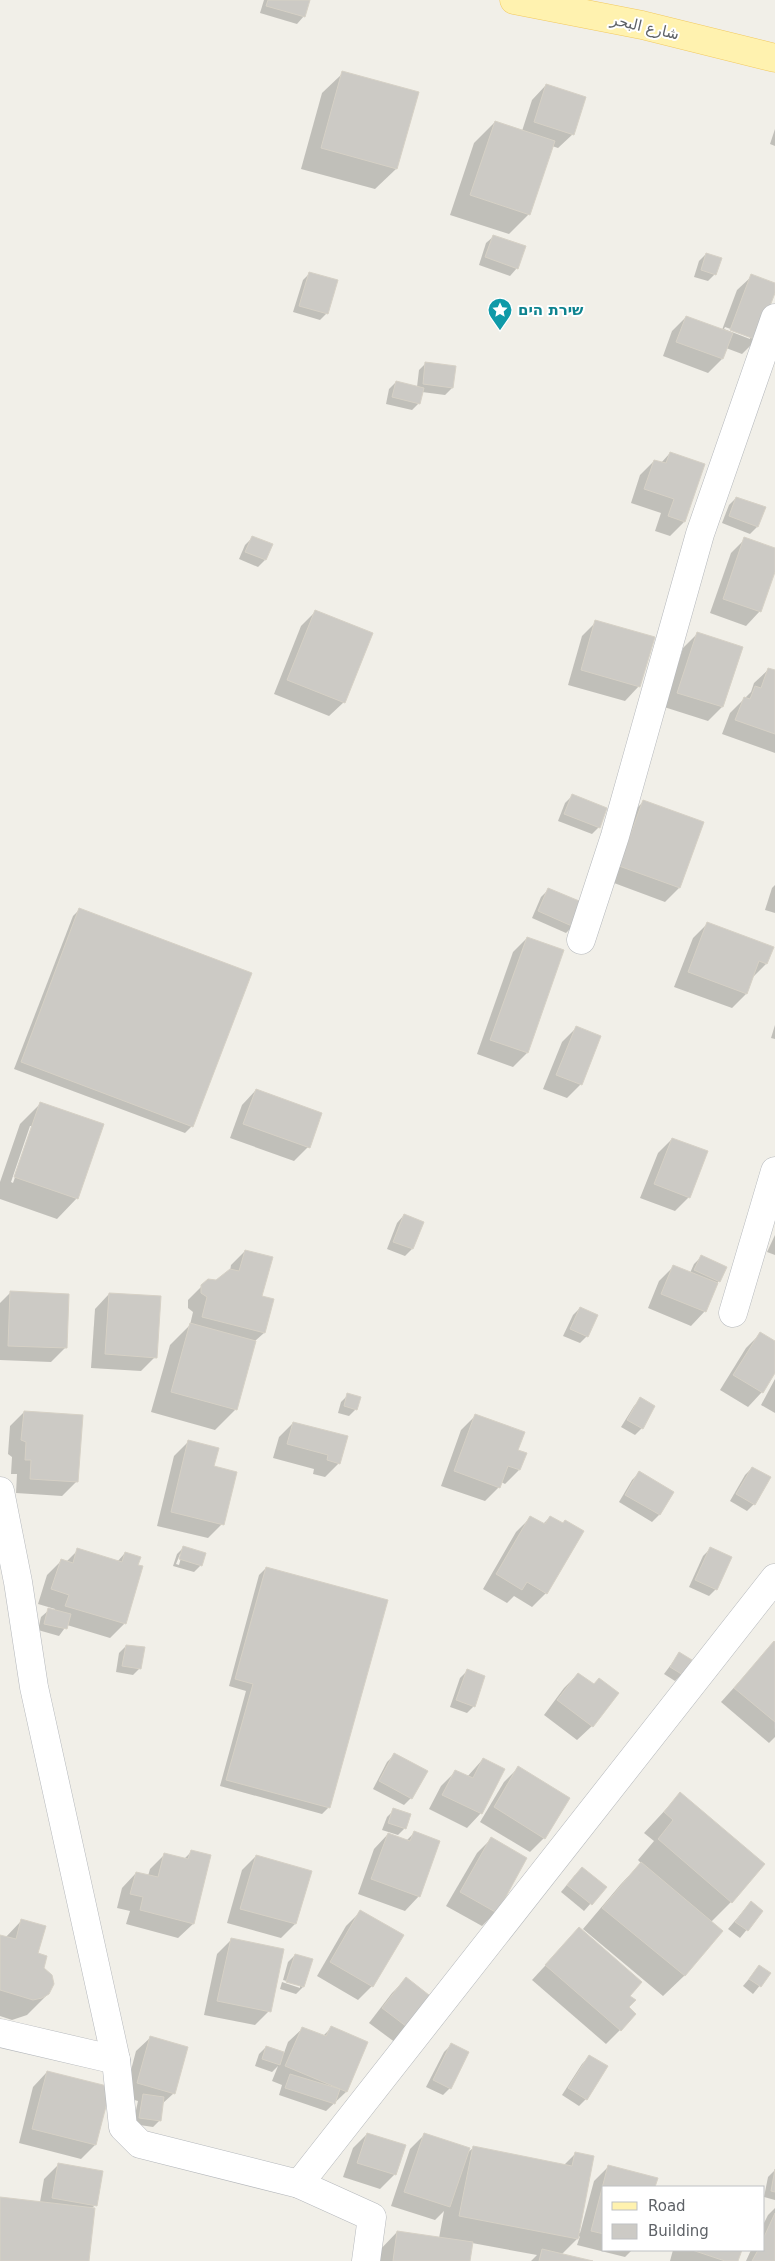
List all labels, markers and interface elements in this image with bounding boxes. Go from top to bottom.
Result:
street label: شارع البحر [608,10,681,44]
place icon: שירת הים [487,297,513,331]
place label: שירת הים [518,301,584,319]
legend [602,2186,765,2251]
text: Road [648,2197,686,2215]
text: Building [648,2222,709,2240]

